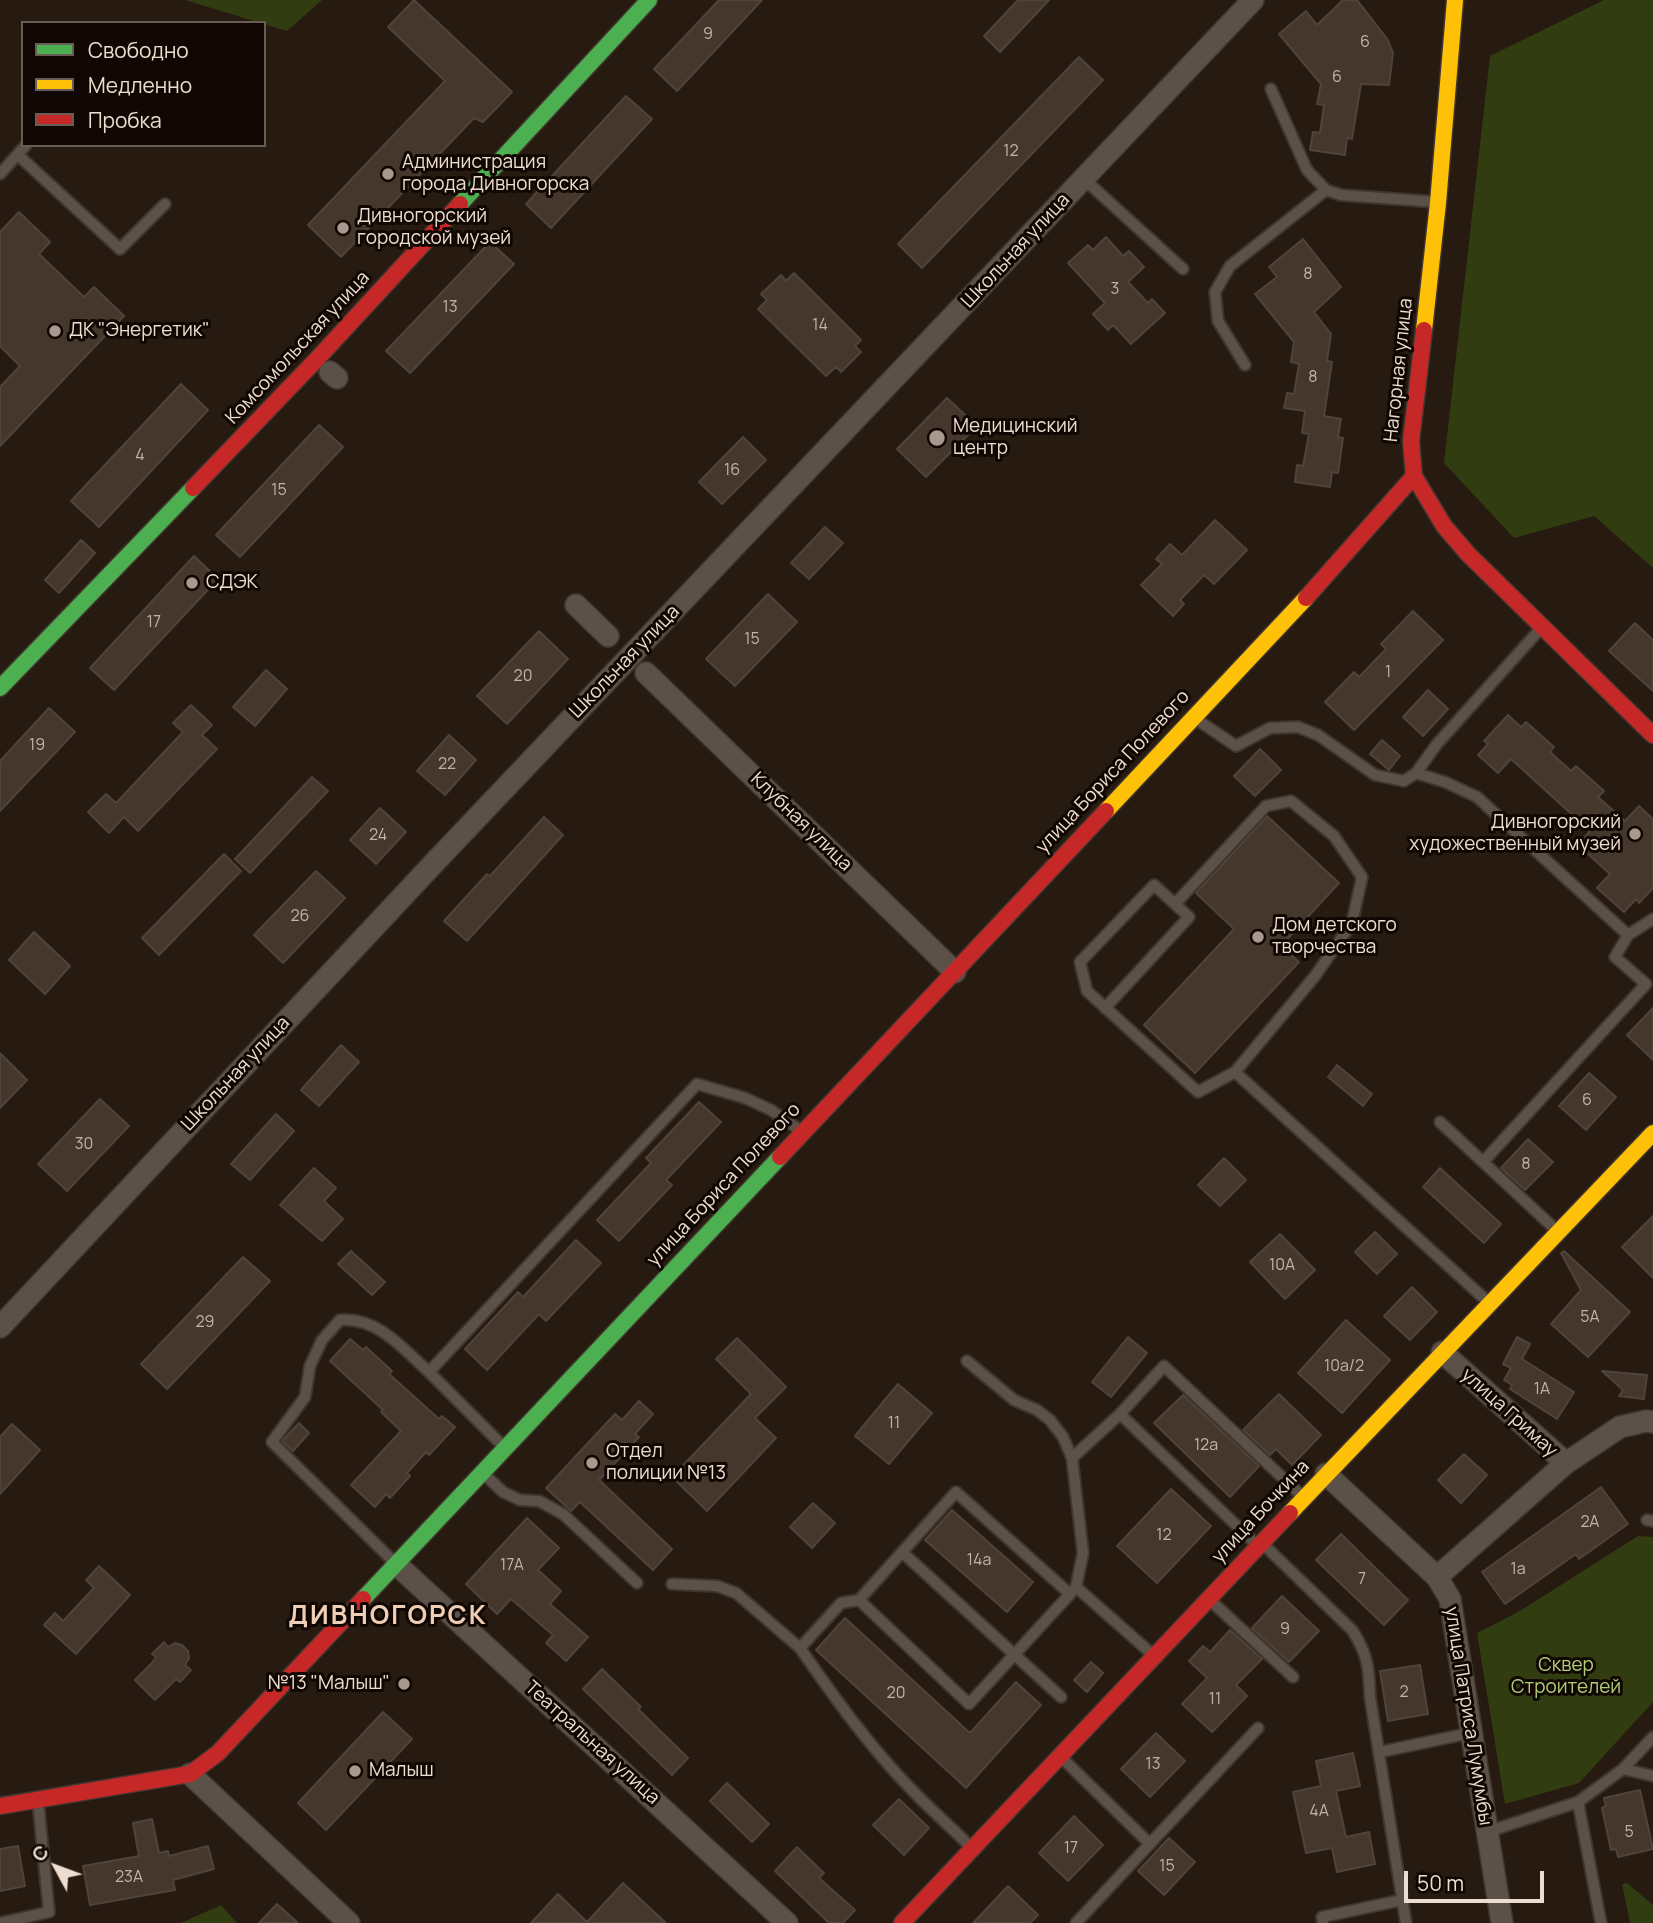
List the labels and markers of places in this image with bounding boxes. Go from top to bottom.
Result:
place label: Администрация города Дивногорска [402,152,589,196]
marker: Администрация города Дивногорска [380,166,396,182]
place label: Дивногорский городской музей [357,206,511,250]
marker: Дивногорский городской музей [335,220,351,236]
place label: ДК "Энергетик" [69,320,210,342]
marker: ДК "Энергетик" [47,323,63,339]
place label: Медицинский центр [953,416,1078,460]
marker: Медицинский центр [927,428,947,448]
place label: СДЭК [206,572,258,594]
marker: СДЭК [184,575,200,591]
place label: Дивногорский художественный музей [1409,812,1621,856]
marker: Дивногорский художественный музей [1627,826,1643,842]
place label: Дом детского творчества [1272,915,1397,959]
marker: Дом детского творчества [1250,929,1266,945]
place label: Отдел полиции №13 [606,1441,726,1485]
marker: Отдел полиции №13 [584,1455,600,1471]
place label: №13 "Малыш" [268,1673,390,1695]
marker: №13 "Малыш" [396,1676,412,1692]
place label: Малыш [369,1760,434,1782]
marker: Малыш [347,1763,363,1779]

